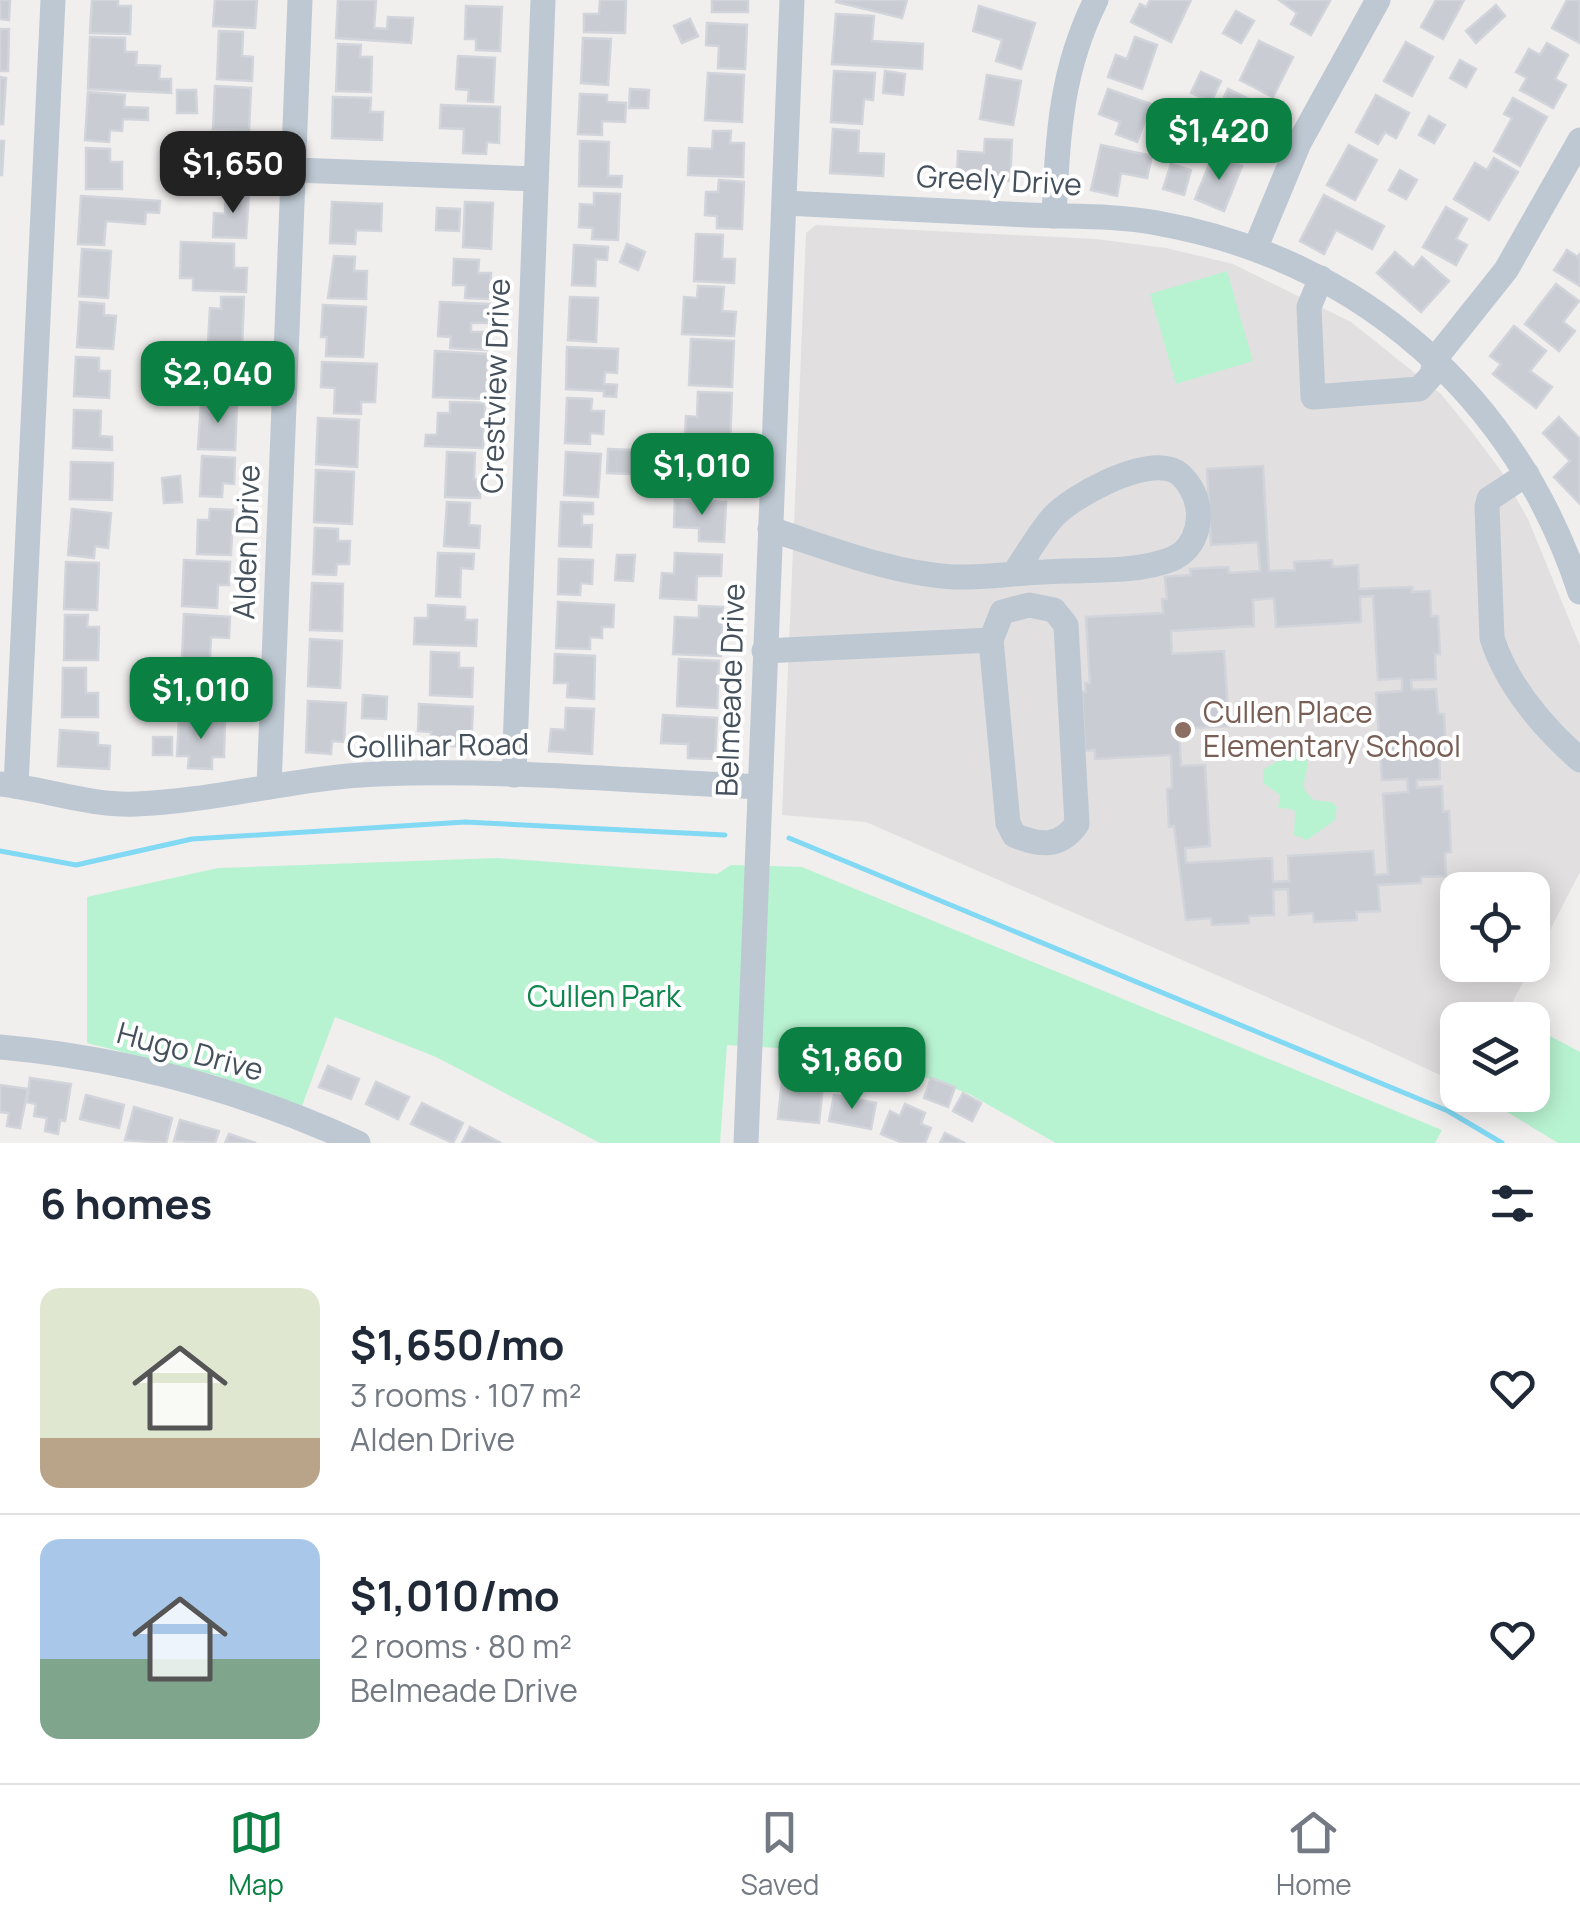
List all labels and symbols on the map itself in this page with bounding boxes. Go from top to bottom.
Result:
pin: $1,420 [1138,98,1300,183]
pin: $1,650 [152,131,314,216]
street label: Greely Drive [915,155,1083,204]
street label: Crestview Drive [470,277,519,494]
pin: $2,040 [137,341,299,426]
pin: $1,010 [621,433,783,518]
street label: Alden Drive [222,464,269,620]
street label: Belmeade Drive [705,582,754,797]
pin: $1,010 [120,657,282,742]
place label: Cullen Place Elementary School [1203,691,1461,766]
marker: Cullen Place Elementary School [1172,719,1194,741]
street label: Gollihar Road [346,722,529,767]
park label: Cullen Park [527,975,682,1016]
street label: Hugo Drive [113,1011,268,1090]
pin: $1,860 [771,1027,933,1112]

